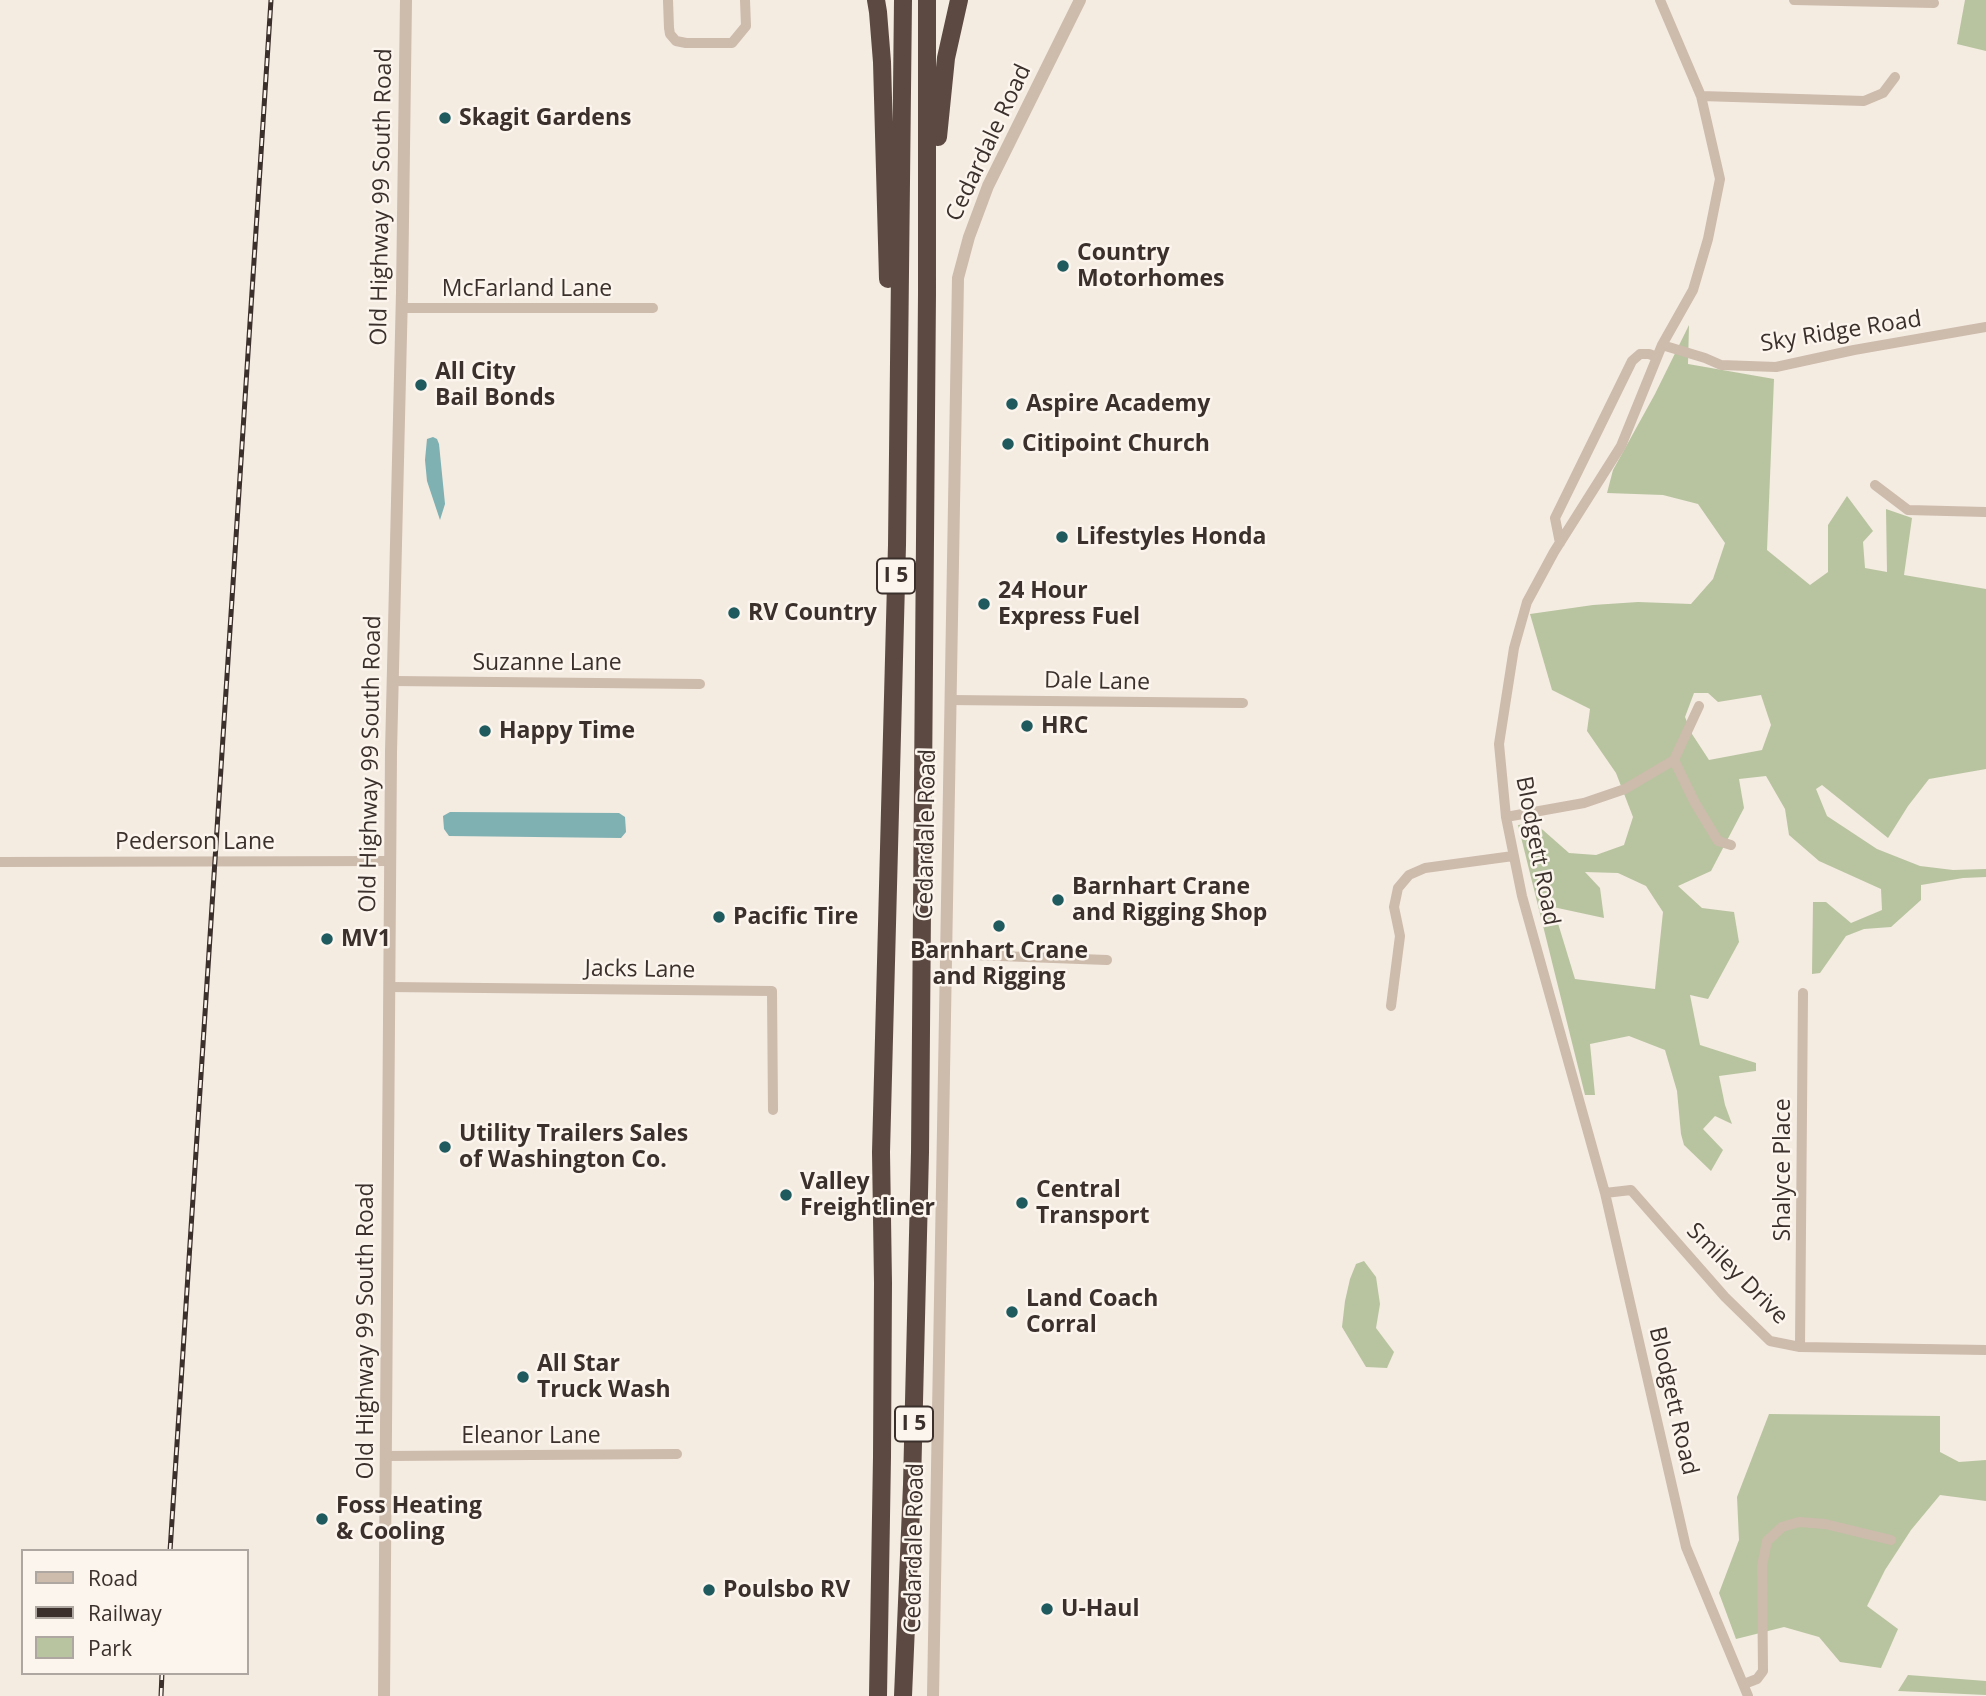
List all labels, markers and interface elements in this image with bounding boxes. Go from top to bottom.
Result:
street label: Old Highway 99 South Road [366,48,398,346]
street label: Cedardale Road [941,60,1037,226]
place label: Skagit Gardens [459,104,631,132]
marker: Skagit Gardens [437,110,453,126]
place label: Country Motorhomes [1077,239,1225,293]
marker: Country Motorhomes [1055,258,1071,274]
street label: McFarland Lane [442,275,612,303]
street label: Sky Ridge Road [1759,306,1923,358]
place label: All City Bail Bonds [435,358,555,412]
marker: All City Bail Bonds [413,377,429,393]
place label: Aspire Academy [1026,390,1210,418]
marker: Aspire Academy [1004,396,1020,412]
place label: Citipoint Church [1022,430,1210,458]
marker: Citipoint Church [1000,436,1016,452]
place label: Lifestyles Honda [1076,523,1266,551]
marker: Lifestyles Honda [1054,529,1070,545]
road number: I 5 [877,558,915,594]
place label: 24 Hour Express Fuel [998,577,1140,631]
marker: 24 Hour Express Fuel [976,596,992,612]
place label: RV Country [748,599,877,627]
marker: RV Country [726,605,742,621]
street label: Old Highway 99 South Road [355,615,387,913]
street label: Suzanne Lane [472,649,622,677]
street label: Dale Lane [1044,667,1150,697]
place label: HRC [1041,712,1088,740]
place label: Happy Time [499,717,635,745]
marker: HRC [1019,718,1035,734]
marker: Happy Time [477,723,493,739]
street label: Cedardale Road [912,749,942,919]
street label: Blodgett Road [1509,774,1565,928]
street label: Pederson Lane [115,828,275,856]
place label: Barnhart Crane and Rigging Shop [1072,873,1267,927]
marker: Barnhart Crane and Rigging Shop [1050,892,1066,908]
place label: Pacific Tire [733,903,858,931]
marker: Pacific Tire [711,909,727,925]
marker: Barnhart Crane and Rigging [991,918,1007,934]
place label: MV1 [341,925,391,953]
marker: MV1 [319,931,335,947]
place label: Barnhart Crane and Rigging [910,937,1088,991]
street label: Jacks Lane [584,955,696,985]
street label: Shalyce Place [1769,1098,1797,1242]
place label: Utility Trailers Sales of Washington Co. [459,1120,688,1174]
marker: Utility Trailers Sales of Washington Co. [437,1139,453,1155]
place label: Valley Freightliner [800,1168,935,1222]
place label: Central Transport [1036,1176,1149,1230]
street label: Old Highway 99 South Road [352,1182,380,1480]
marker: Valley Freightliner [778,1187,794,1203]
marker: Central Transport [1014,1195,1030,1211]
street label: Smiley Drive [1680,1217,1794,1331]
place label: Land Coach Corral [1026,1285,1158,1339]
marker: Land Coach Corral [1004,1304,1020,1320]
street label: Blodgett Road [1643,1324,1703,1478]
place label: All Star Truck Wash [537,1350,671,1404]
marker: All Star Truck Wash [515,1369,531,1385]
road number: I 5 [895,1406,933,1442]
street label: Eleanor Lane [461,1422,601,1450]
street label: Cedardale Road [900,1463,930,1633]
place label: Foss Heating & Cooling [336,1492,482,1546]
marker: Foss Heating & Cooling [314,1511,330,1527]
legend [21,1549,248,1675]
text: Road [88,1564,138,1592]
place label: Poulsbo RV [723,1576,850,1604]
marker: Poulsbo RV [701,1582,717,1598]
place label: U-Haul [1061,1595,1139,1623]
text: Railway [88,1599,162,1627]
marker: U-Haul [1039,1601,1055,1617]
text: Park [88,1634,132,1662]

